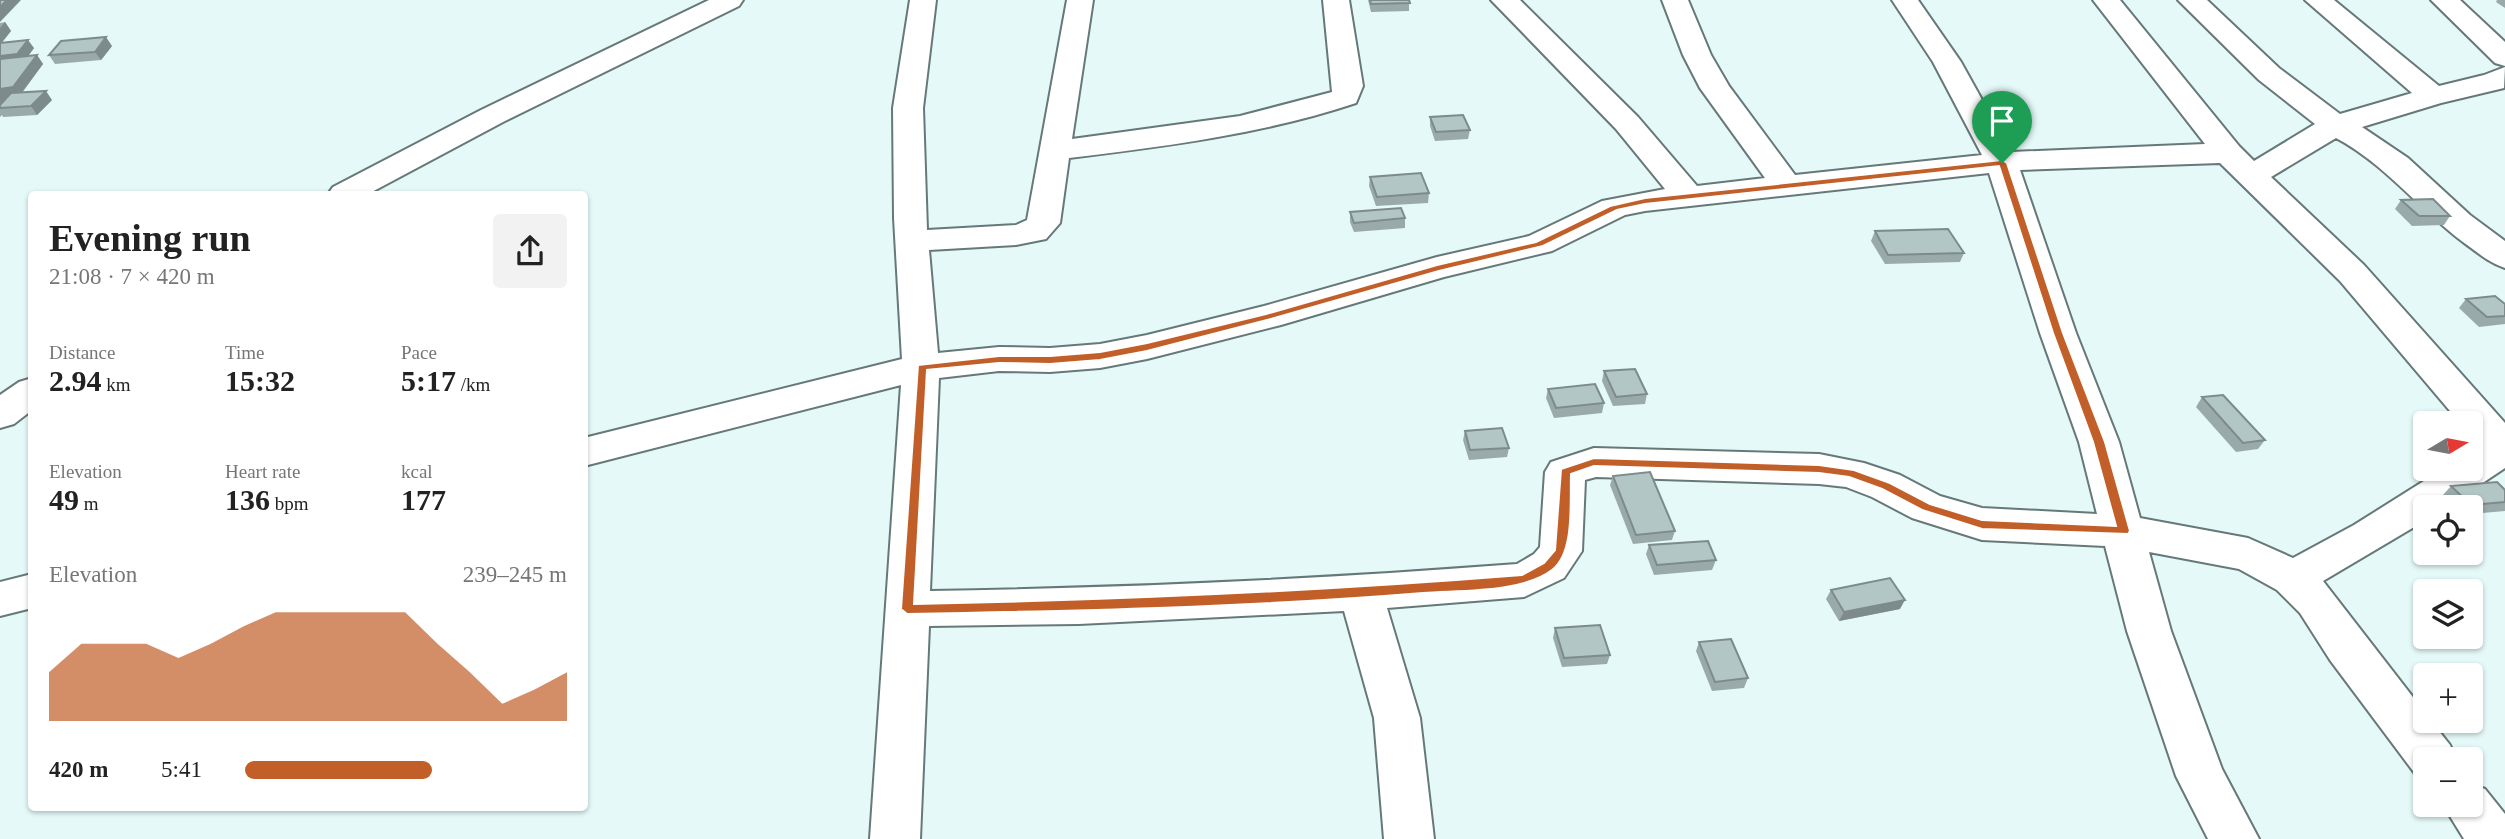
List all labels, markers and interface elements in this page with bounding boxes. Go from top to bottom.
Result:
pin [1972,91,2032,163]
icon: arrive [1983,102,2021,140]
button: share [493,214,567,288]
text: Evening run [49,217,251,259]
text: 21:08 · 7 × 420 m [49,264,215,289]
text: Distance [49,342,115,363]
text: Time [225,342,264,363]
text: Pace [401,342,437,363]
text: 2.94 [49,364,102,397]
text: 15:32 [225,364,295,397]
text: 5:17 [401,364,456,397]
text: km [102,374,131,395]
text: /km [456,374,490,395]
north arrow [2413,411,2483,481]
map controls [2413,411,2483,817]
text: Elevation [49,461,122,482]
text: Heart rate [225,461,300,482]
text: kcal [401,461,433,482]
text: 49 [49,483,79,516]
text: 136 [225,483,270,516]
text: 177 [401,483,446,516]
text: m [79,493,99,514]
text: bpm [270,493,309,514]
button: locate [2413,495,2483,565]
text: Elevation [49,562,137,587]
text: 239–245 m [463,562,567,587]
button: layers [2413,579,2483,649]
button: + [2413,663,2483,733]
button: − [2413,747,2483,817]
text: 420 m [49,757,108,782]
text: 5:41 [161,757,202,782]

